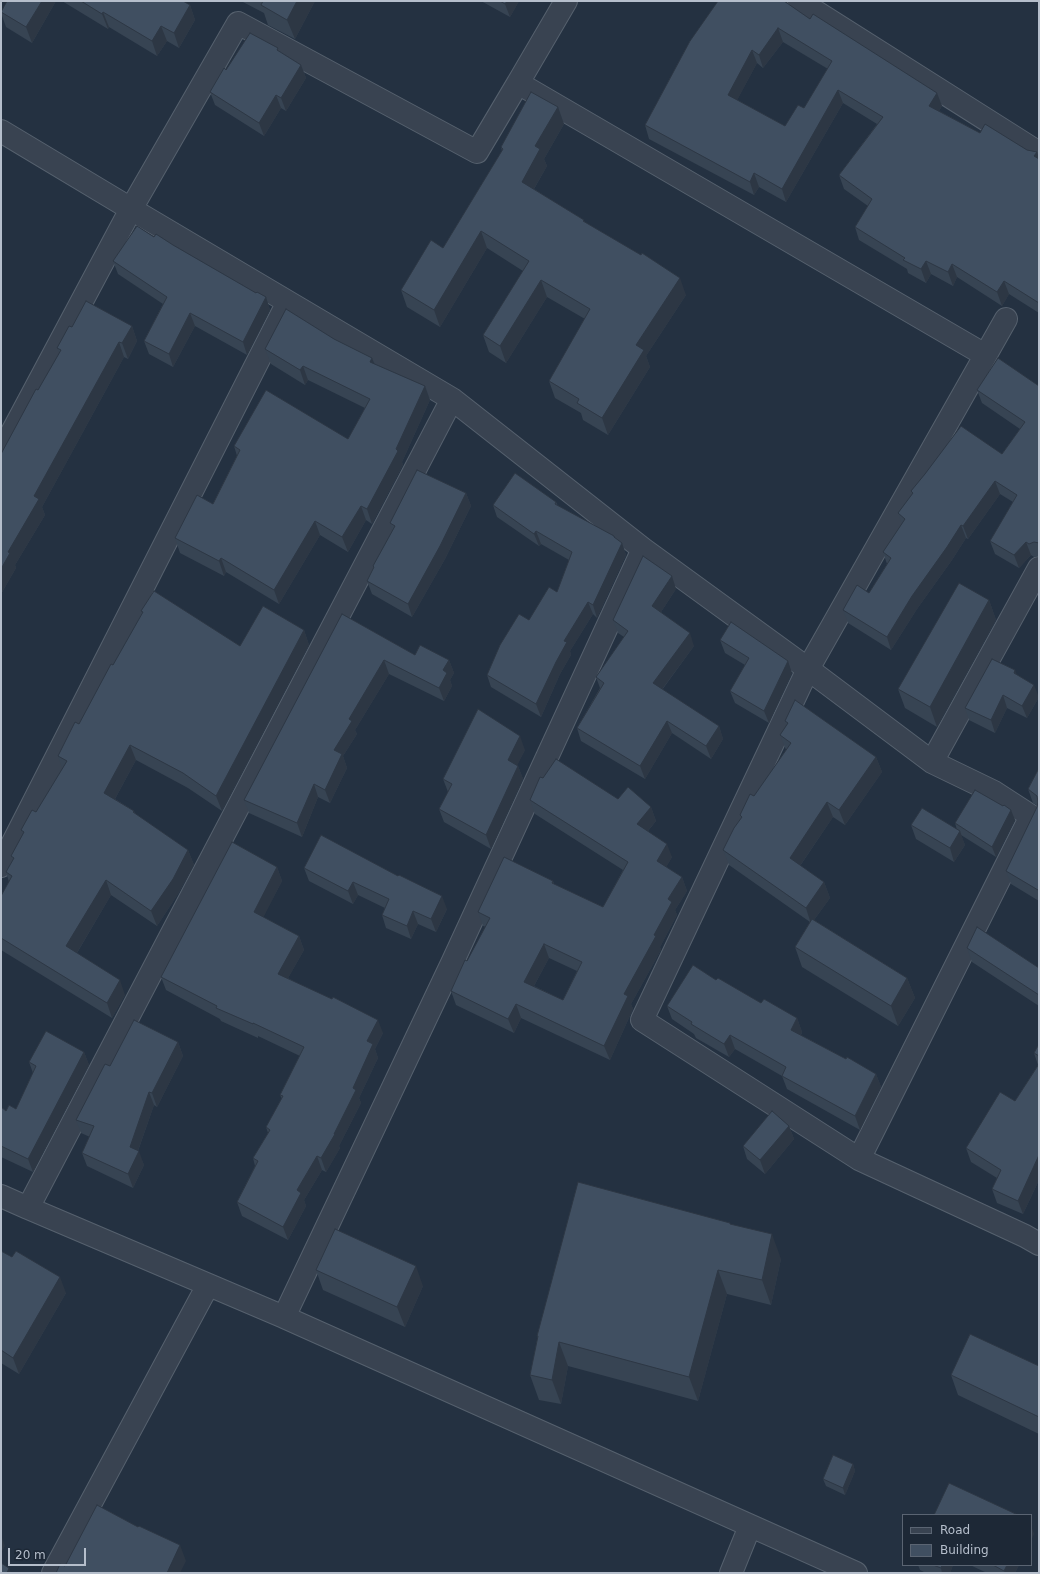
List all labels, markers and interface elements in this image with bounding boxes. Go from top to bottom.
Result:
legend [902,1514,1032,1566]
text: Road [940,1523,970,1537]
scale bar [10,1540,88,1566]
text: Building [940,1543,989,1557]
text: 20 m [15,1548,46,1562]

